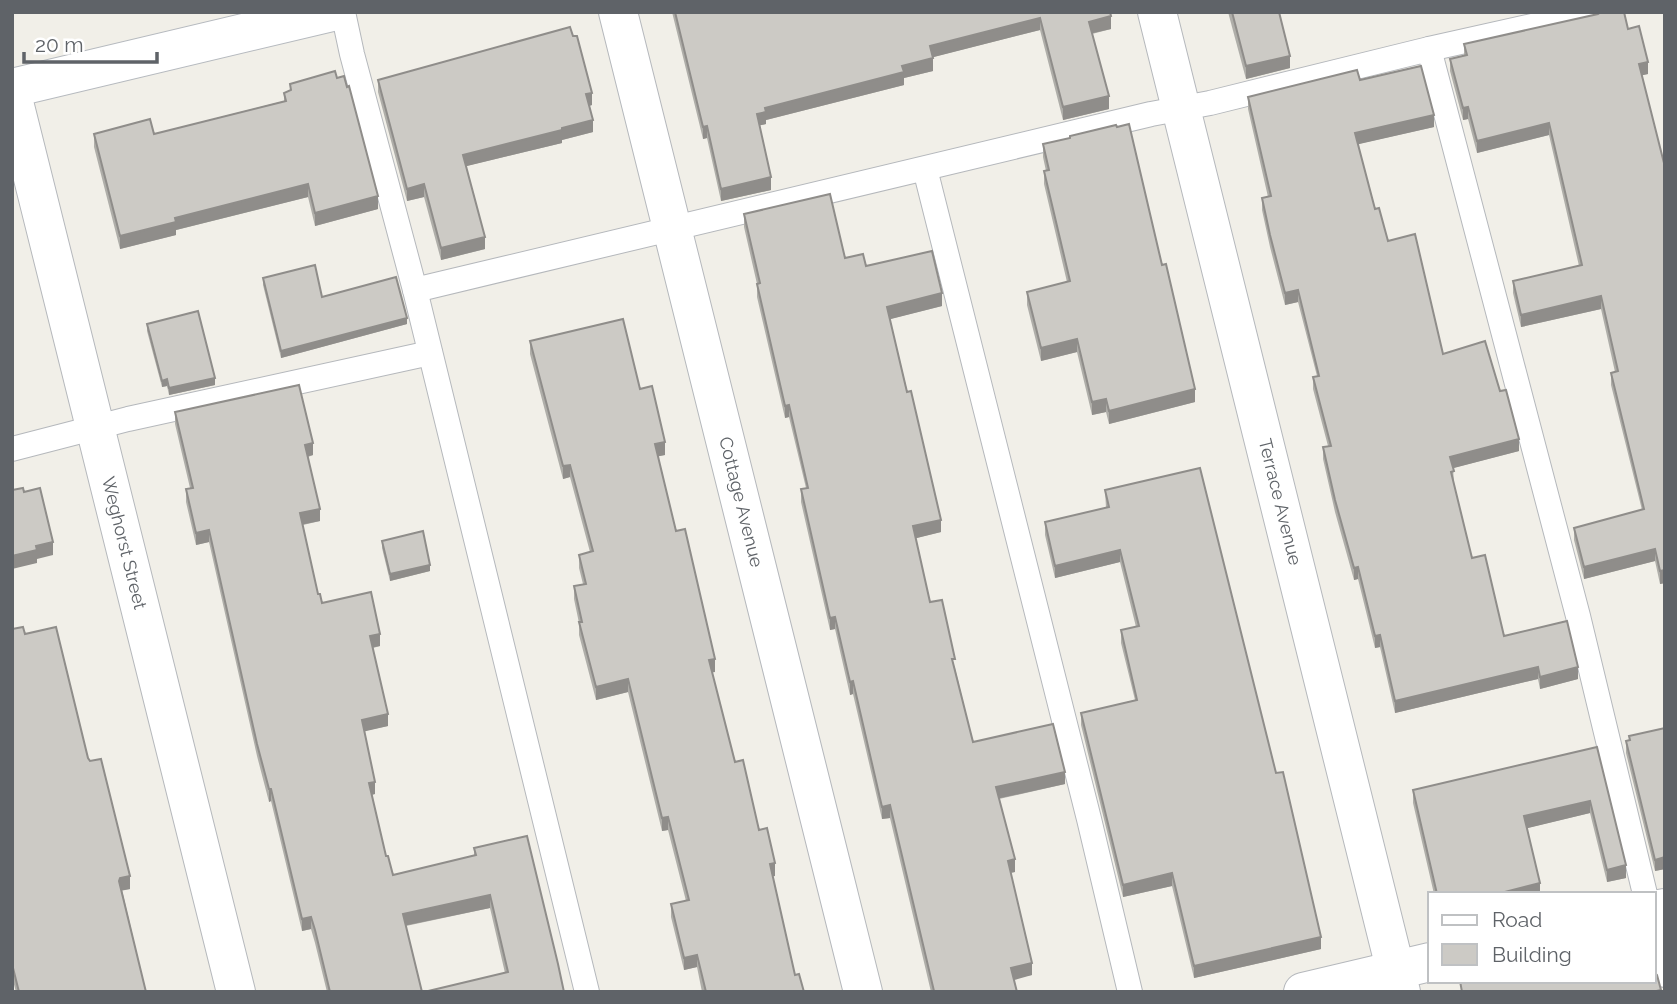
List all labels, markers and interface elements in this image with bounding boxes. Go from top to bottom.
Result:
scale bar [24,21,158,65]
text: 20 m [35,32,83,57]
street label: Cottage Avenue [715,434,768,570]
street label: Terrace Avenue [1255,437,1306,568]
street label: Weghorst Street [98,474,151,611]
legend [1428,892,1656,983]
text: Road [1492,907,1542,932]
text: Building [1492,942,1572,967]

